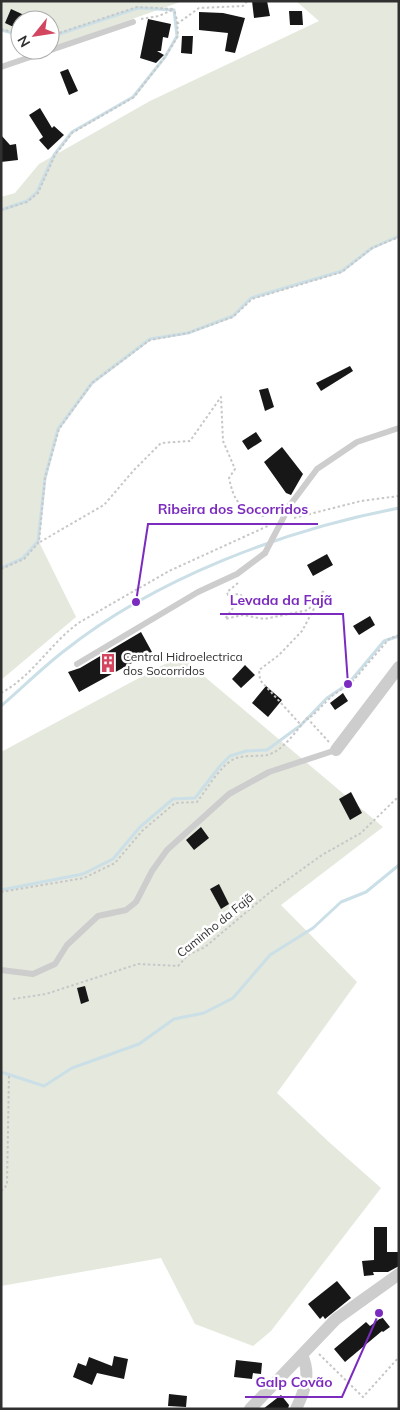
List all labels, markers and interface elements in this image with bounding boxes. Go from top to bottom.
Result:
north arrow [10,10,60,60]
text: N [13,32,34,51]
callout: Ribeira dos Socorridos [148,495,318,524]
text: Ribeira dos Socorridos [158,500,308,518]
callout: Levada da Fajã [220,585,343,614]
text: Levada da Fajã [230,591,332,609]
place label: Central Hidroelectrica dos Socorridos [123,649,243,678]
building icon: Central Hidroelectrica dos Socorridos [97,652,119,674]
street label: Caminho da Fajã [174,890,256,960]
callout: Galp Covão [245,1368,342,1397]
text: Galp Covão [255,1373,333,1391]

